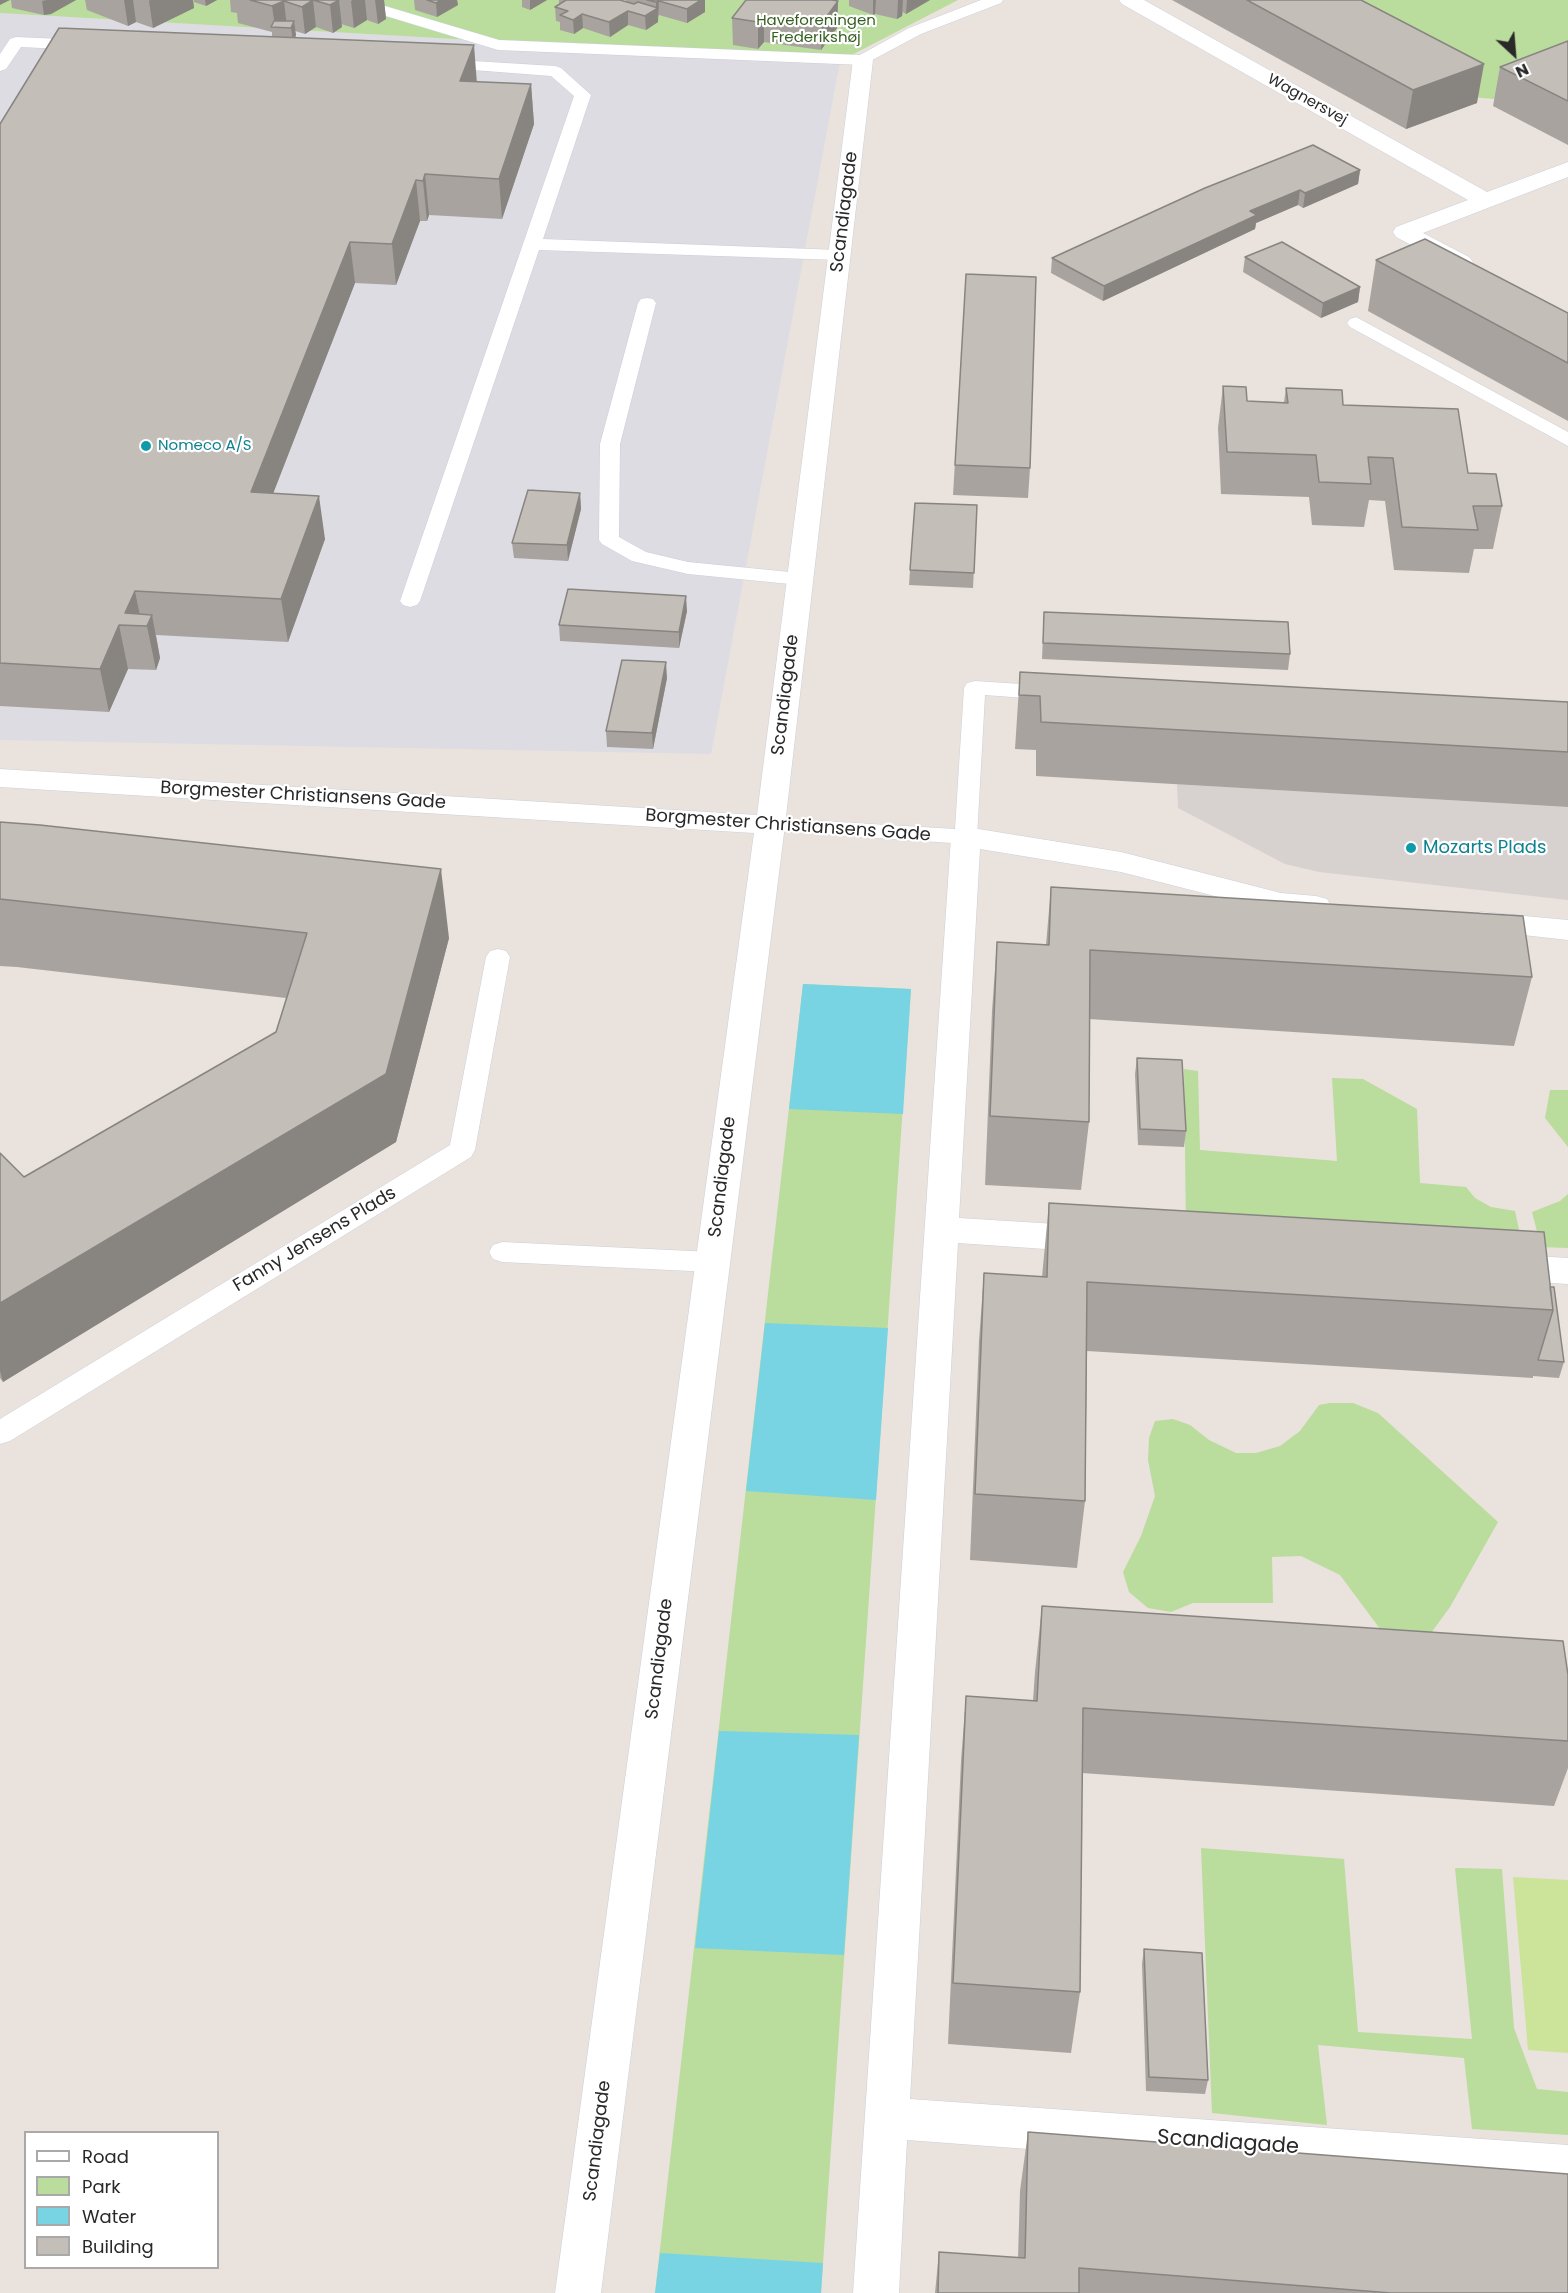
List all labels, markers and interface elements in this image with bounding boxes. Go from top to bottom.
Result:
park label: Haveforeningen Frederikshøj [756,12,876,47]
north arrow [1484,24,1544,84]
text: N [1512,58,1533,84]
street label: Wagnersvej [1264,71,1350,129]
street label: Scandiagade [827,150,863,274]
place label: Nomeco A/S [158,437,252,455]
marker: Nomeco A/S [139,439,153,453]
street label: Scandiagade [768,633,804,757]
street label: Borgmester Christiansens Gade [160,778,446,814]
street label: Borgmester Christiansens Gade [645,805,931,847]
place label: Mozarts Plads [1423,837,1546,859]
marker: Mozarts Plads [1404,841,1418,855]
street label: Scandiagade [705,1115,741,1239]
street label: Fanny Jensens Plads [230,1183,400,1297]
street label: Scandiagade [642,1597,678,1721]
street label: Scandiagade [580,2079,616,2203]
street label: Scandiagade [1156,2125,1300,2161]
legend [24,2131,219,2269]
text: Road [82,2144,129,2169]
text: Park [82,2174,121,2199]
text: Water [82,2204,136,2229]
text: Building [82,2234,154,2259]

